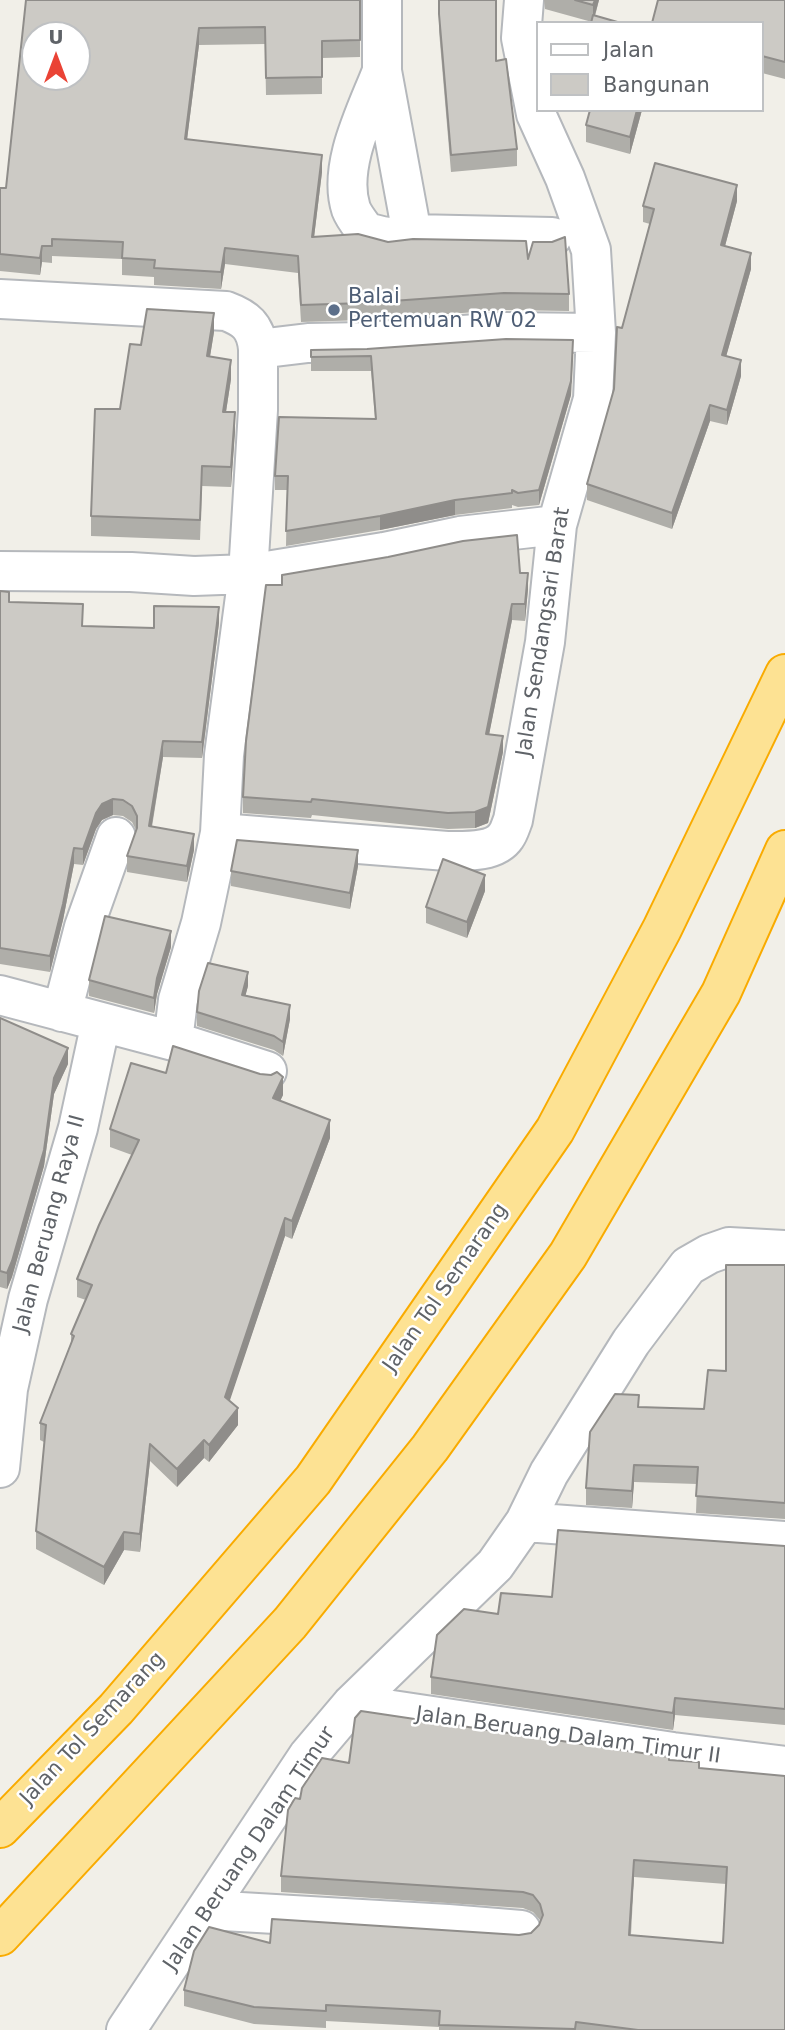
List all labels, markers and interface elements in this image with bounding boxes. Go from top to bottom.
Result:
north arrow [21,21,91,91]
legend [536,21,764,112]
text: U [48,26,64,48]
text: Jalan [603,38,654,62]
text: Bangunan [603,73,710,97]
place label: Balai Pertemuan RW 02 [348,285,537,335]
marker: Balai Pertemuan RW 02 [326,302,342,318]
street label: Jalan Sendangsari Barat [512,506,576,758]
street label: Jalan Beruang Raya II [9,1112,91,1336]
street label: Jalan Tol Semarang [378,1199,514,1377]
street label: Jalan Tol Semarang [16,1647,170,1811]
street label: Jalan Beruang Dalam Timur II [414,1702,722,1770]
street label: Jalan Beruang Dalam Timur [159,1722,341,1976]

